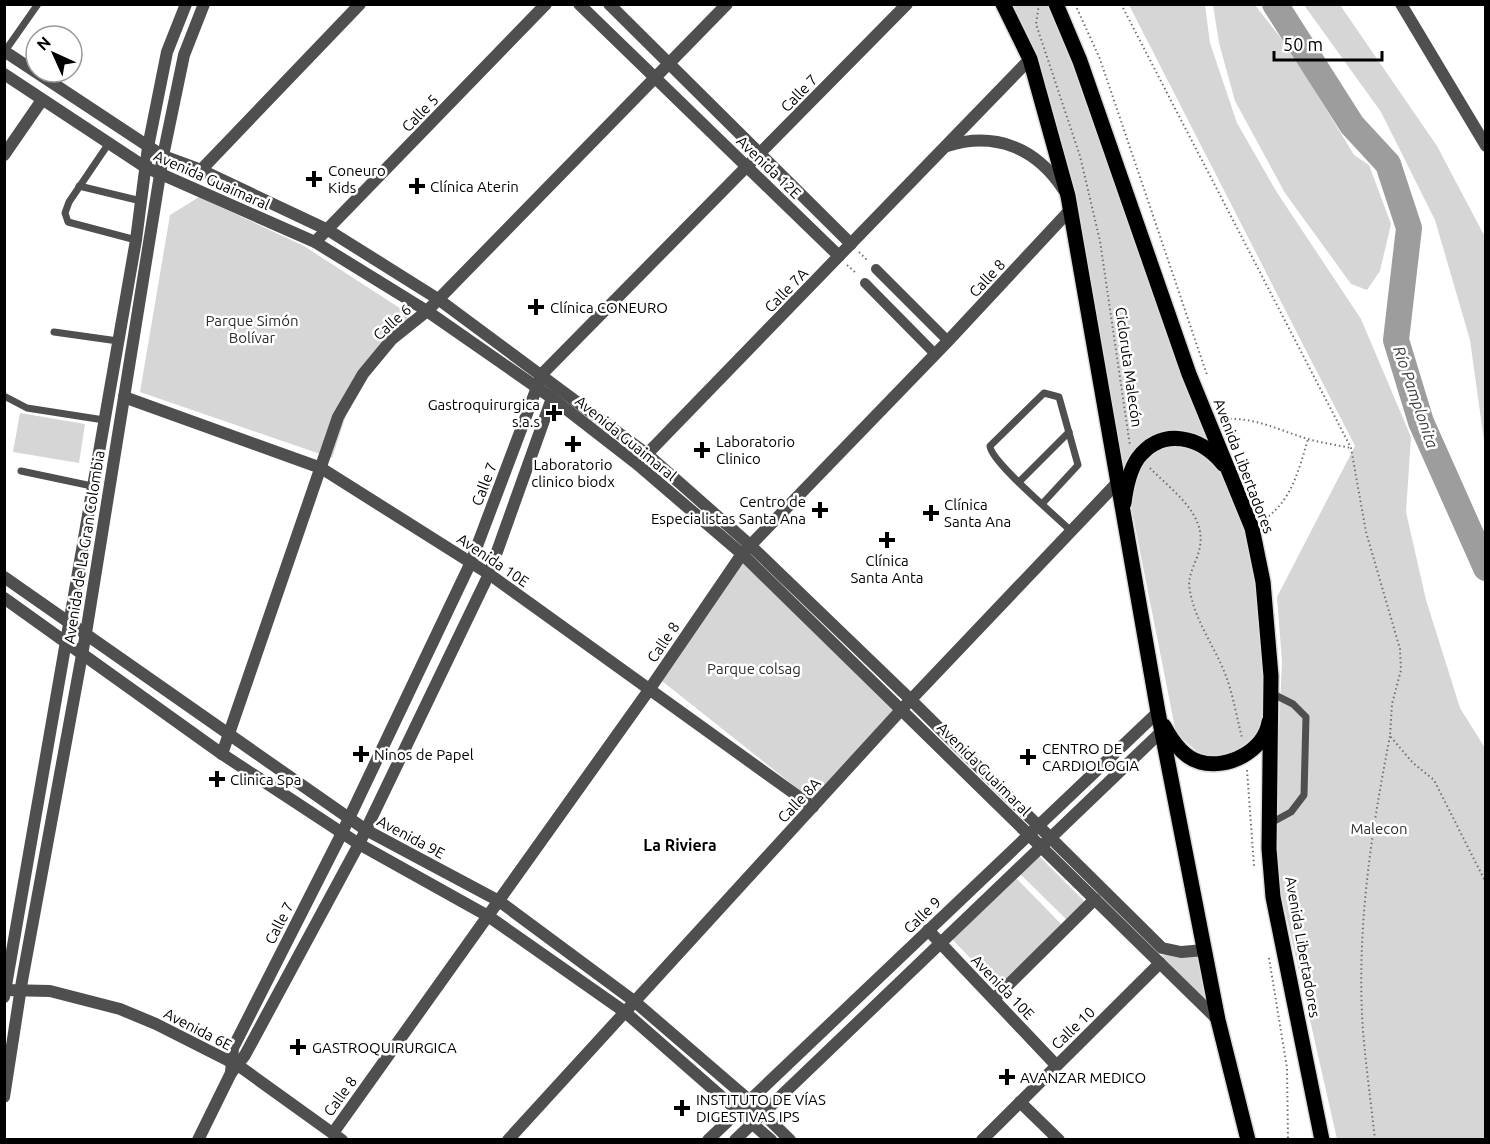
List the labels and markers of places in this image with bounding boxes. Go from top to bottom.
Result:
place label: Coneuro Kids [328,162,386,196]
marker: Coneuro Kids [305,170,323,188]
marker: Clínica Aterin [408,177,426,195]
place label: Clínica Aterin [430,178,519,195]
marker: Clínica CONEURO [527,298,545,316]
place label: Clínica CONEURO [550,299,668,316]
place label: Gastroquirurgica s.a.s [428,396,540,430]
marker: Gastroquirurgica s.a.s [545,404,563,422]
place label: Laboratorio Clinico [716,433,795,467]
marker: Laboratorio clinico biodx [564,435,582,453]
marker: Laboratorio Clinico [693,441,711,459]
place label: Laboratorio clinico biodx [531,456,615,490]
place label: Centro de Especialistas Santa Ana [651,493,806,527]
place label: Clínica Santa Ana [944,496,1011,530]
marker: Centro de Especialistas Santa Ana [811,501,829,519]
marker: Clínica Santa Ana [922,504,940,522]
marker: Clínica Santa Anta [878,531,896,549]
place label: Clínica Santa Anta [850,552,924,586]
place label: CENTRO DE CARDIOLOGIA [1042,740,1139,774]
marker: Ninos de Papel [352,745,370,763]
place label: Ninos de Papel [374,746,474,763]
marker: CENTRO DE CARDIOLOGIA [1019,748,1037,766]
marker: Clinica Spa [208,770,226,788]
place label: Clinica Spa [230,771,301,788]
marker: GASTROQUIRURGICA [289,1038,307,1056]
place label: GASTROQUIRURGICA [312,1039,457,1056]
marker: AVANZAR MEDICO [998,1068,1016,1086]
place label: AVANZAR MEDICO [1020,1069,1146,1086]
place label: INSTITUTO DE VÍAS DIGESTIVAS IPS [696,1091,826,1125]
marker: INSTITUTO DE VÍAS DIGESTIVAS IPS [673,1099,691,1117]

